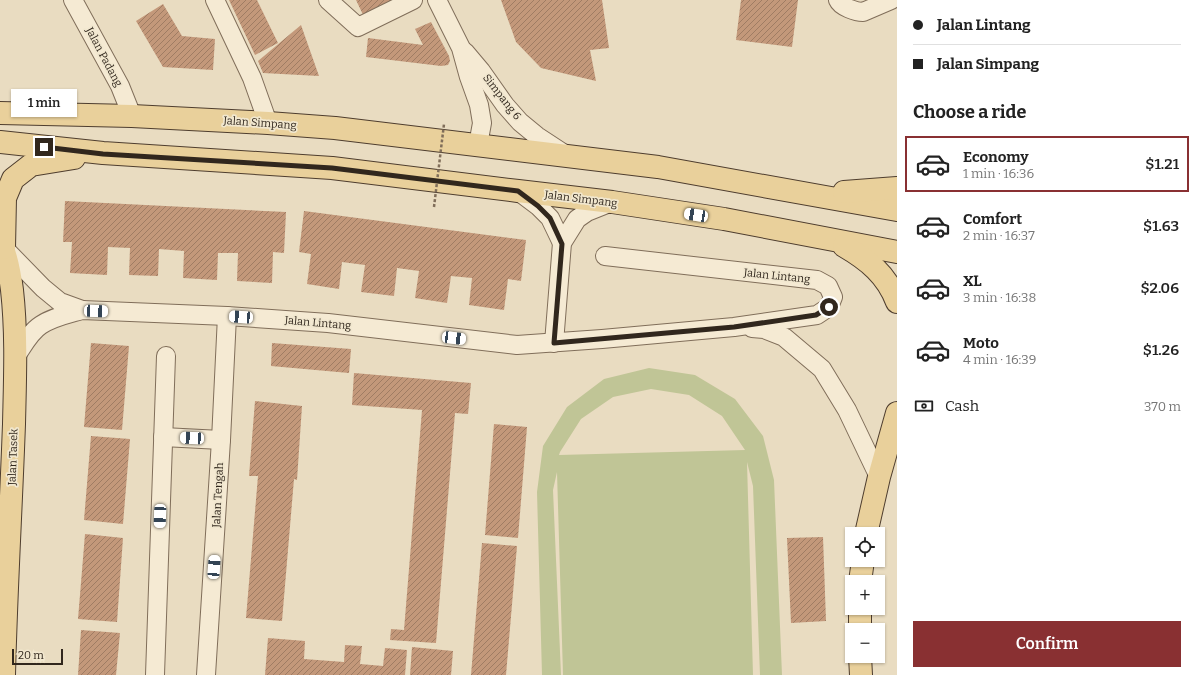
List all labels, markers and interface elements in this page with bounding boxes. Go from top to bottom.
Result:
text: Jalan Lintang [937,16,1031,34]
street label: Jalan Padang [82,24,125,89]
text: Jalan Simpang [937,55,1039,73]
street label: Simpang 6 [480,72,524,122]
callout: 1 min [11,89,77,117]
text: 1 min [28,95,60,110]
text: Choose a ride [913,101,1026,123]
street label: Jalan Simpang [222,114,297,132]
route end [35,138,53,156]
icon: car [915,146,951,182]
text: Economy [963,148,1029,166]
text: $1.21 [1145,155,1179,173]
text: 1 min · 16:36 [963,166,1034,181]
street label: Jalan Simpang [543,188,618,210]
car [683,207,709,223]
icon: car [915,208,951,244]
text: Comfort [963,210,1022,228]
text: $1.63 [1143,217,1179,235]
text: 2 min · 16:37 [963,228,1035,243]
street label: Jalan Lintang [742,266,811,286]
icon: car [915,270,951,306]
text: XL [963,272,982,290]
text: $2.06 [1140,279,1179,297]
text: 3 min · 16:38 [963,290,1036,305]
route start [820,298,838,316]
car [84,305,108,317]
car [229,310,253,324]
street label: Jalan Lintang [283,314,352,332]
car [441,331,467,345]
icon: car [915,332,951,368]
text: Moto [963,334,999,352]
text: $1.26 [1143,341,1179,359]
text: 4 min · 16:39 [963,352,1036,367]
icon: cash [913,395,935,417]
text: Cash [945,397,979,415]
text: 370 m [1144,399,1181,414]
street label: Jalan Tasek [5,428,21,487]
car [180,431,204,445]
street label: Jalan Tengah [210,462,226,529]
car [154,504,166,528]
map controls [845,527,885,663]
button: locate [845,527,885,567]
car [207,555,221,579]
button: + [845,575,885,615]
button: Confirm [913,621,1181,667]
button: − [845,623,885,663]
scale bar [12,647,63,666]
text: 20 m [18,649,44,662]

